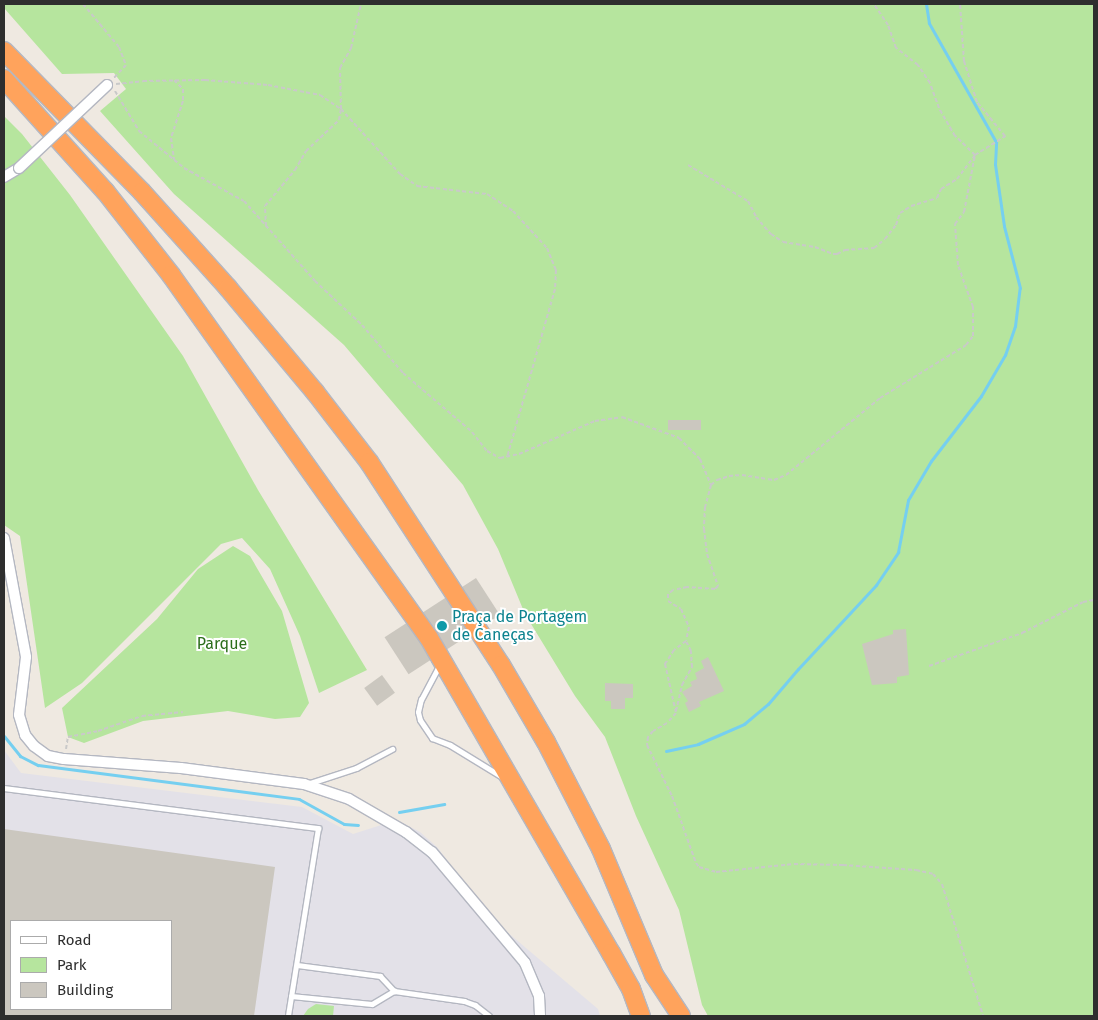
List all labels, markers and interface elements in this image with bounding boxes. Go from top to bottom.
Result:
place label: Praça de Portagem de Caneças [452,607,587,645]
marker: Praça de Portagem de Caneças [436,620,448,632]
park label: Parque [197,634,247,654]
legend [10,920,172,1010]
text: Road [57,931,92,949]
text: Park [57,956,87,974]
text: Building [57,981,113,999]

